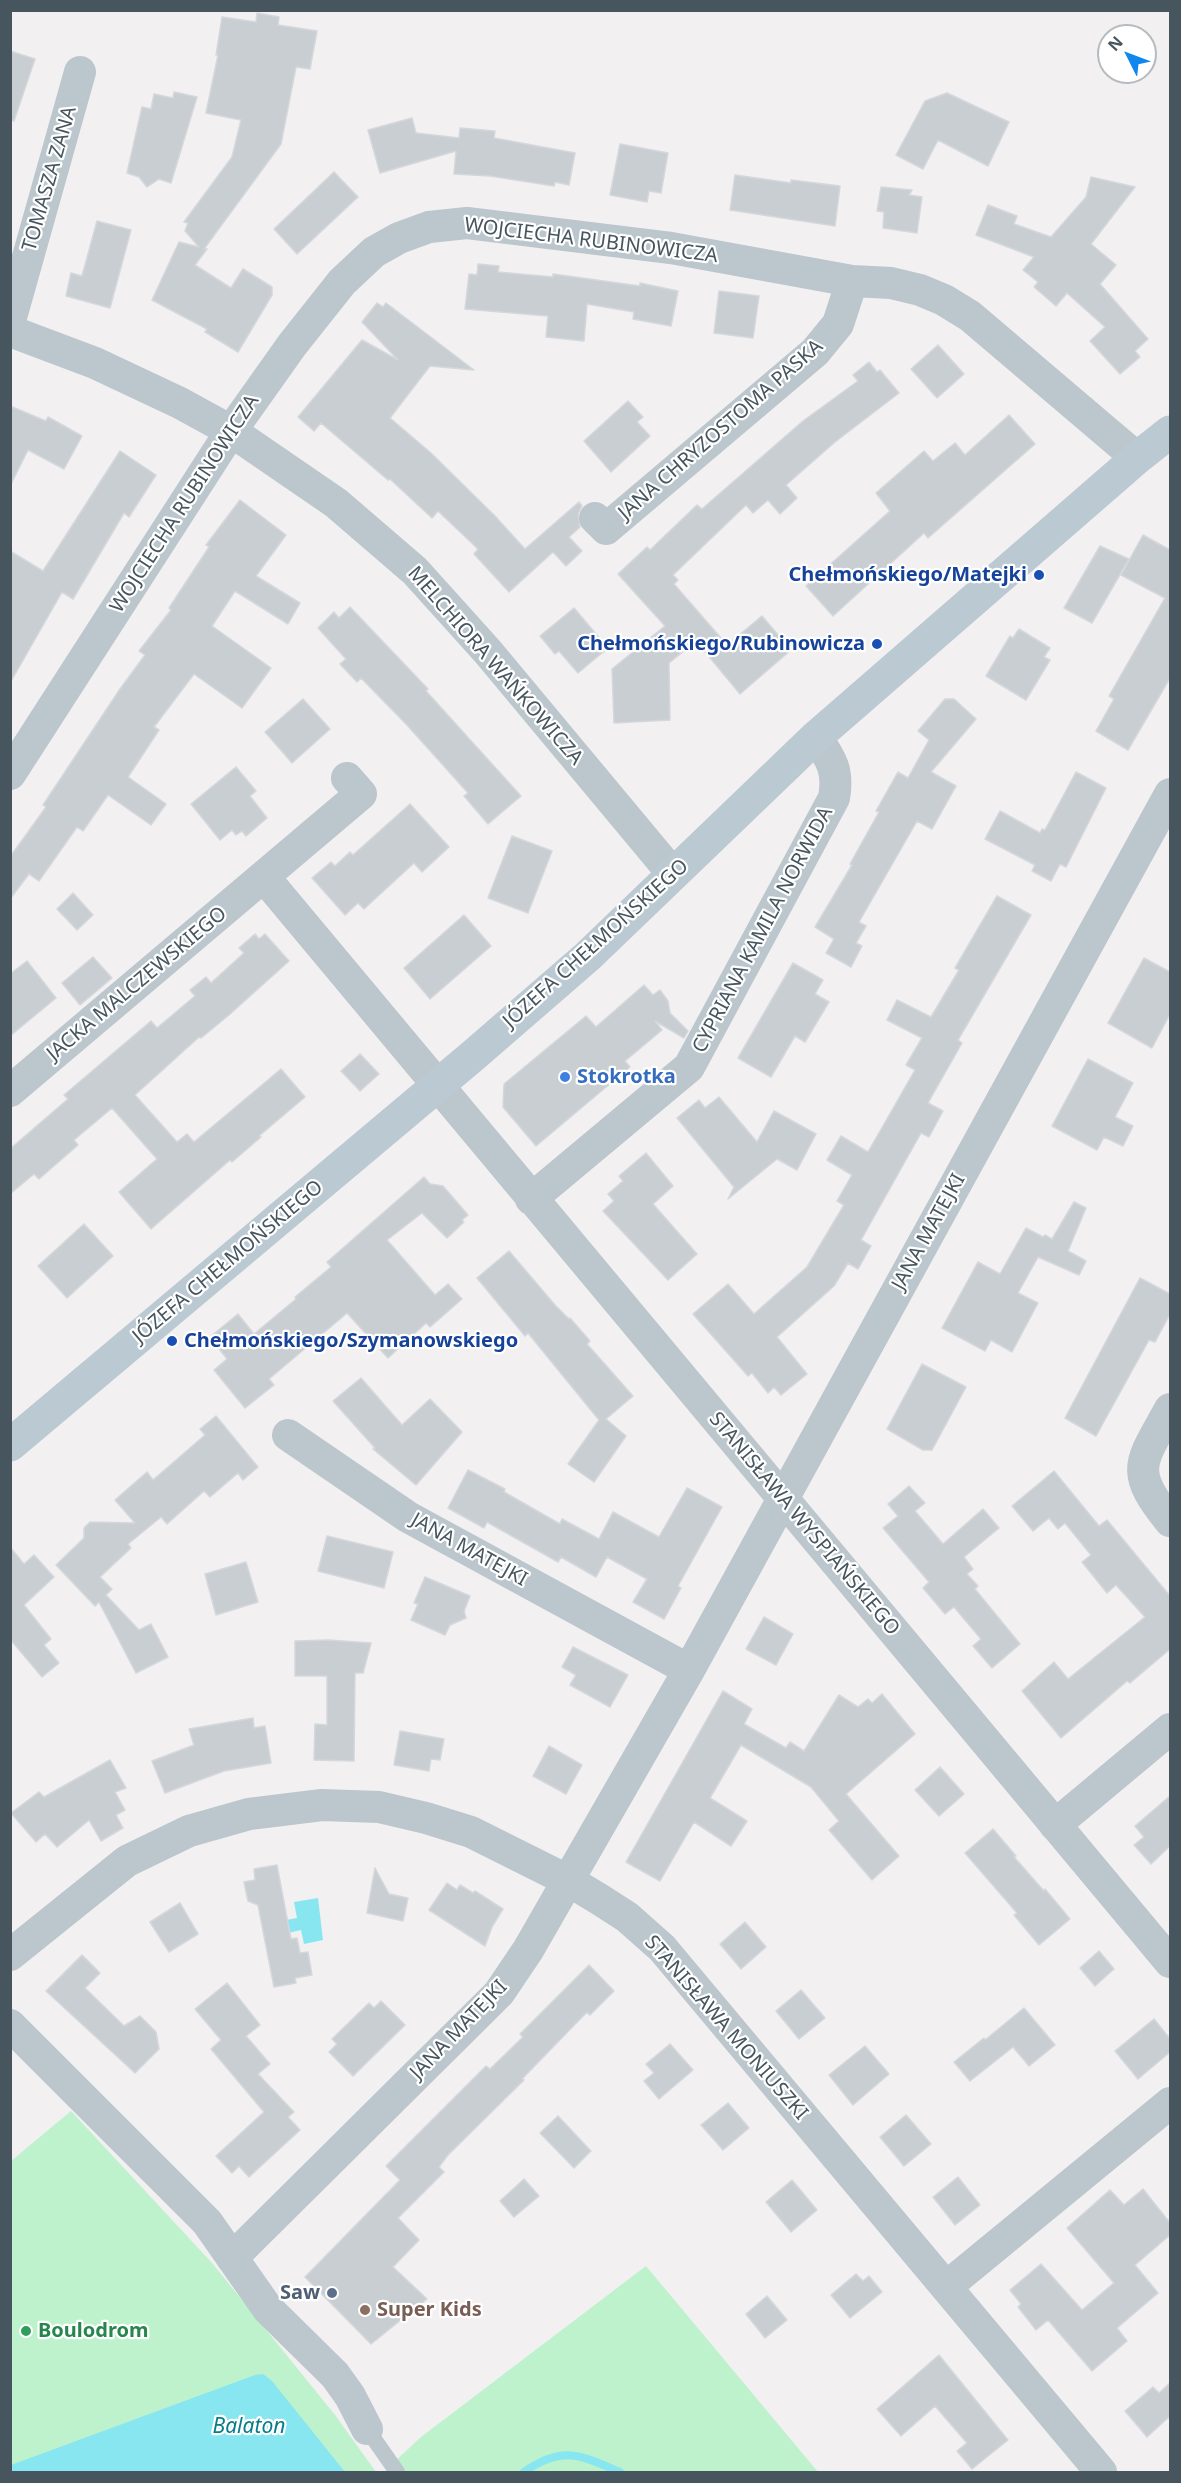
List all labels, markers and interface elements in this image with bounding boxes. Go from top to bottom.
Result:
north arrow [1097,24,1157,84]
text: N [1103,31,1128,55]
street label: TOMASZA ZANA [18,104,82,254]
street label: WOJCIECHA RUBINOWICZA [463,214,719,268]
street label: JANA CHRYZOSTOMA PASKA [614,335,828,525]
street label: WOJCIECHA RUBINOWICZA [105,390,265,618]
street label: MELCHIORA WAŃKOWICZA [402,562,588,770]
place label: Chełmońskiego/Matejki [789,563,1027,587]
marker: Chełmońskiego/Matejki [1032,568,1046,582]
place label: Chełmońskiego/Rubinowicza [577,632,865,656]
marker: Chełmońskiego/Rubinowicza [870,637,884,651]
street label: CYPRIANA KAMILA NORWIDA [688,803,838,1057]
street label: JÓZEFA CHEŁMOŃSKIEGO [498,854,694,1034]
street label: JACKA MALCZEWSKIEGO [42,902,232,1066]
place label: Stokrotka [577,1065,676,1089]
marker: Stokrotka [558,1070,572,1084]
street label: JANA MATEJKI [887,1170,971,1294]
street label: JÓZEFA CHEŁMOŃSKIEGO [128,1175,328,1349]
place label: Chełmońskiego/Szymanowskiego [184,1329,518,1353]
marker: Chełmońskiego/Szymanowskiego [165,1334,179,1348]
street label: STANISŁAWA WYSPIAŃSKIEGO [704,1408,904,1640]
street label: JANA MATEJKI [407,1508,531,1592]
street label: STANISŁAWA MONIUSZKI [639,1931,813,2125]
street label: JANA MATEJKI [406,1975,512,2085]
place label: Saw [280,2281,320,2305]
marker: Saw [325,2286,339,2300]
place label: Super Kids [377,2298,482,2322]
marker: Super Kids [358,2303,372,2317]
place label: Boulodrom [38,2319,148,2343]
marker: Boulodrom [19,2324,33,2338]
water label: Balaton [213,2414,285,2440]

